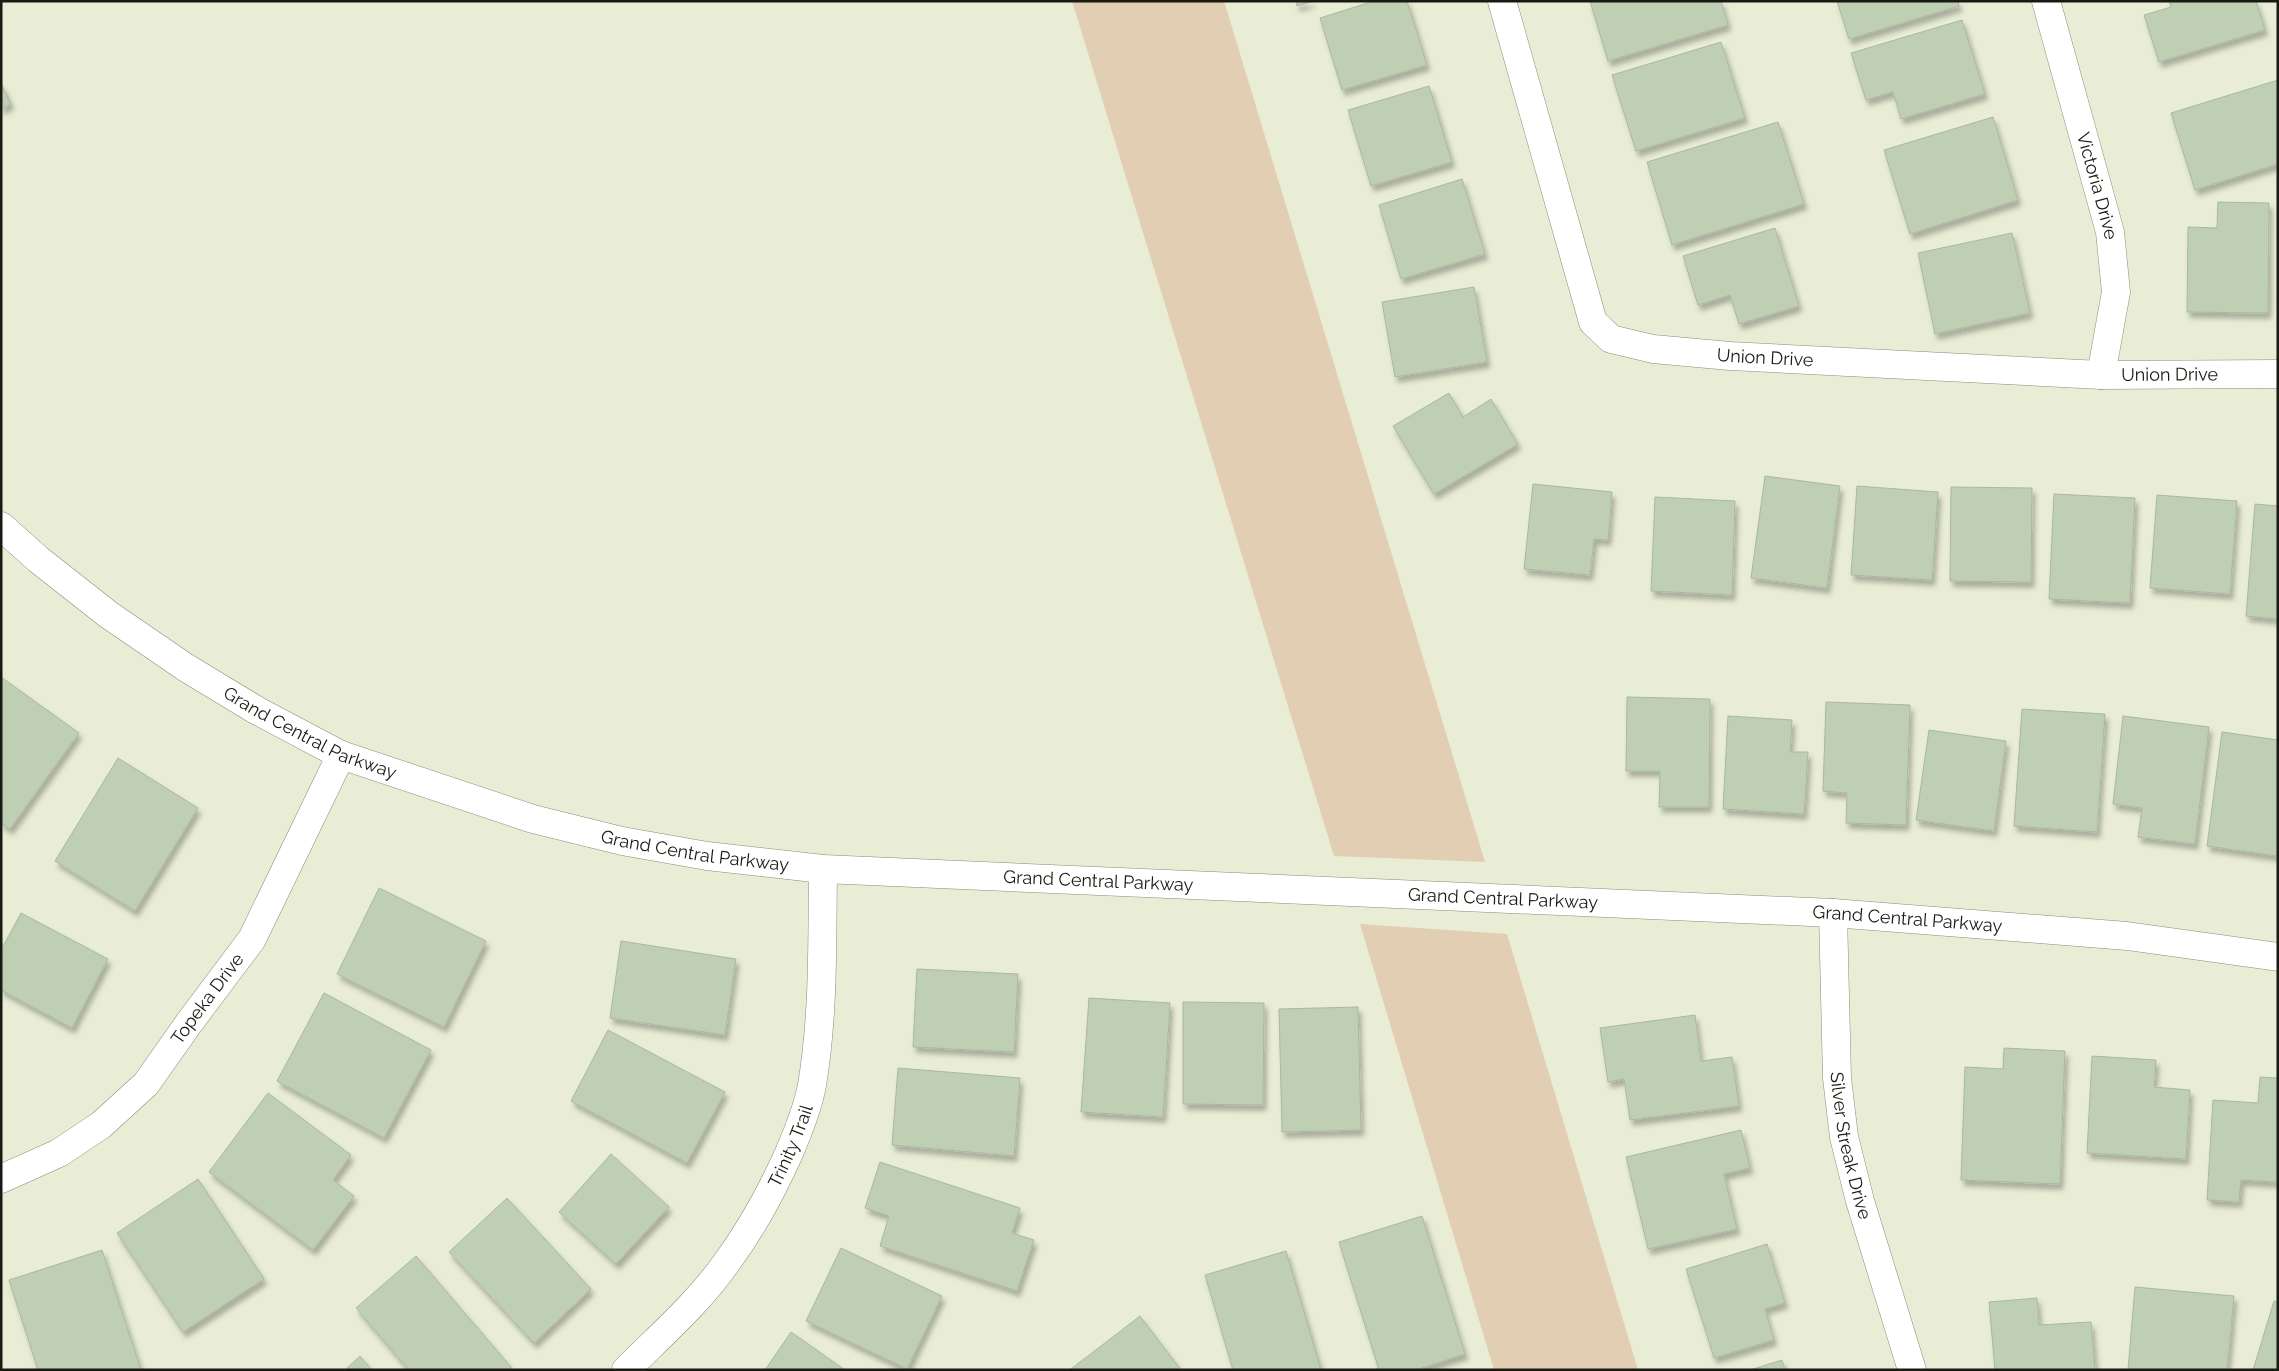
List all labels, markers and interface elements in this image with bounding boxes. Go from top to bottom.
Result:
street label: Victoria Drive [2073,130,2122,241]
street label: Union Drive [1716,344,1814,370]
street label: Union Drive [2121,363,2218,385]
street label: Grand Central Parkway [220,682,400,783]
street label: Grand Central Parkway [599,825,790,875]
street label: Grand Central Parkway [1003,866,1194,895]
street label: Grand Central Parkway [1408,883,1599,913]
street label: Grand Central Parkway [1812,901,2003,936]
street label: Topeka Drive [166,948,248,1048]
street label: Silver Streak Drive [1827,1072,1876,1222]
street label: Trinity Trail [763,1102,817,1191]

